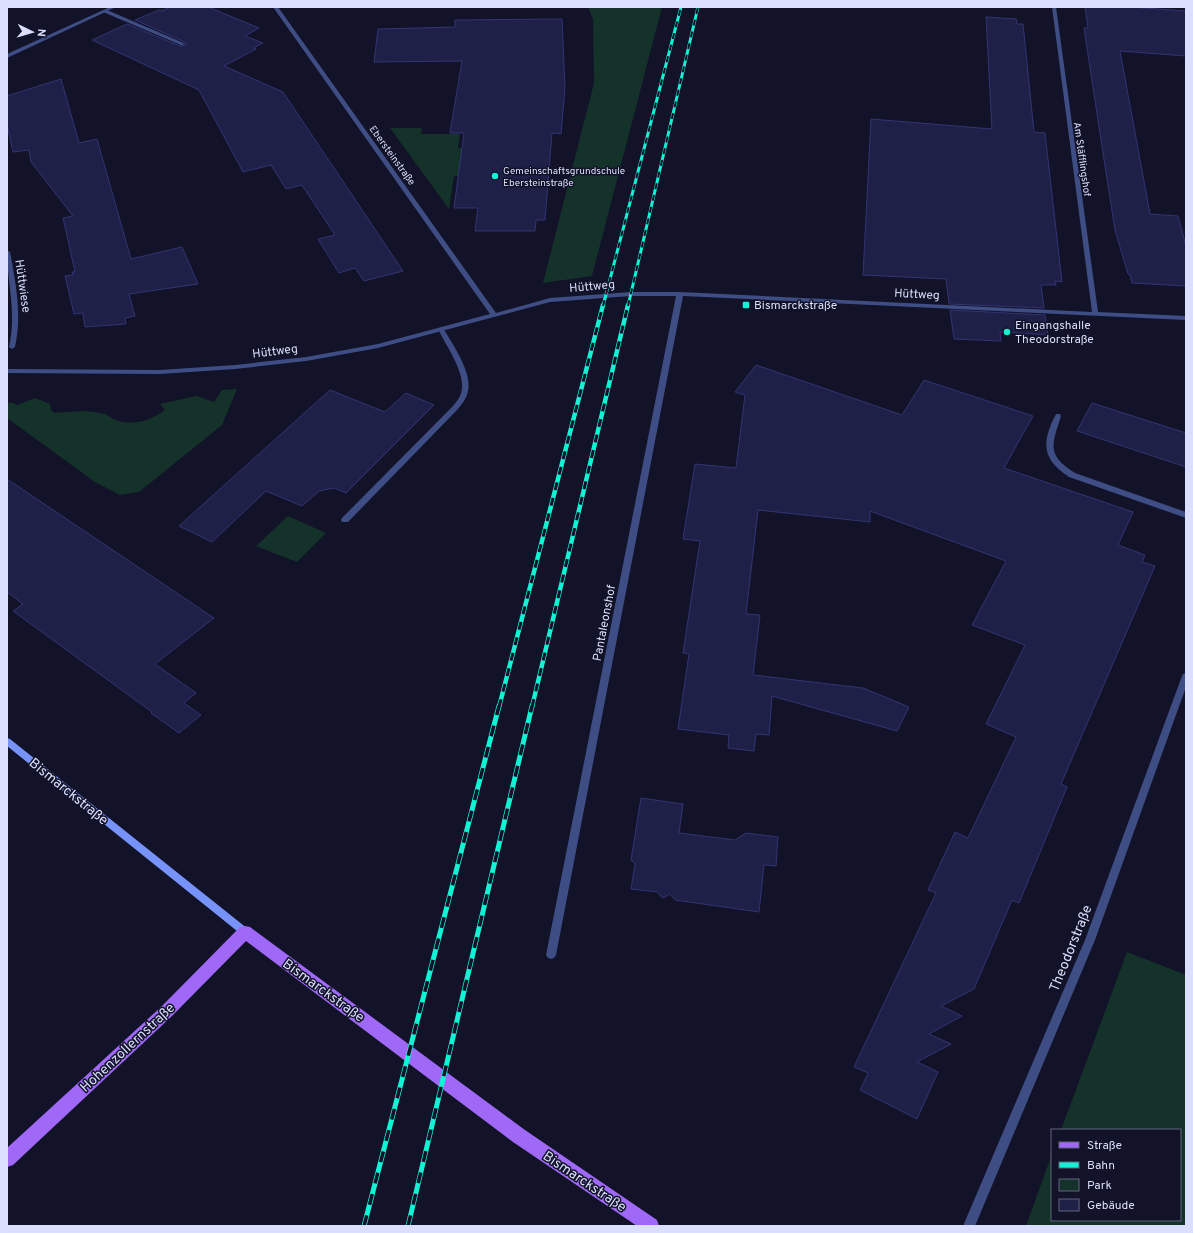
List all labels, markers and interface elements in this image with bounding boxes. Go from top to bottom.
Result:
north arrow [12,12,52,52]
text: N [34,28,48,37]
street label: Am Stäfflingshof [1070,121,1093,198]
street label: Ebersteinstraße [366,123,418,188]
place label: Gemeinschaftsgrundschule Ebersteinstraße [503,165,625,190]
marker: Gemeinschaftsgrundschule Ebersteinstraße [490,171,500,181]
street label: Hüttwiese [10,258,34,314]
street label: Hüttweg [569,277,616,297]
street label: Hüttweg [894,286,940,304]
place label: Bismarckstraße [754,298,837,314]
marker: Bismarckstraße [741,300,751,310]
place label: Eingangshalle Theodorstraße [1015,318,1094,348]
marker: Eingangshalle Theodorstraße [1002,327,1012,337]
street label: Hüttweg [251,341,299,363]
street label: Pantaleonshof [590,584,620,663]
street label: Bismarckstraße [25,755,111,829]
street label: Theodorstraße [1046,903,1096,994]
street label: Bismarckstraße [279,956,367,1027]
street label: Hohenzollernstraße [77,1000,179,1096]
legend [1051,1129,1181,1221]
text: Straße [1087,1138,1122,1154]
street label: Bismarckstraße [539,1148,629,1216]
text: Bahn [1087,1158,1115,1174]
text: Park [1087,1178,1112,1194]
text: Gebäude [1087,1198,1135,1214]

